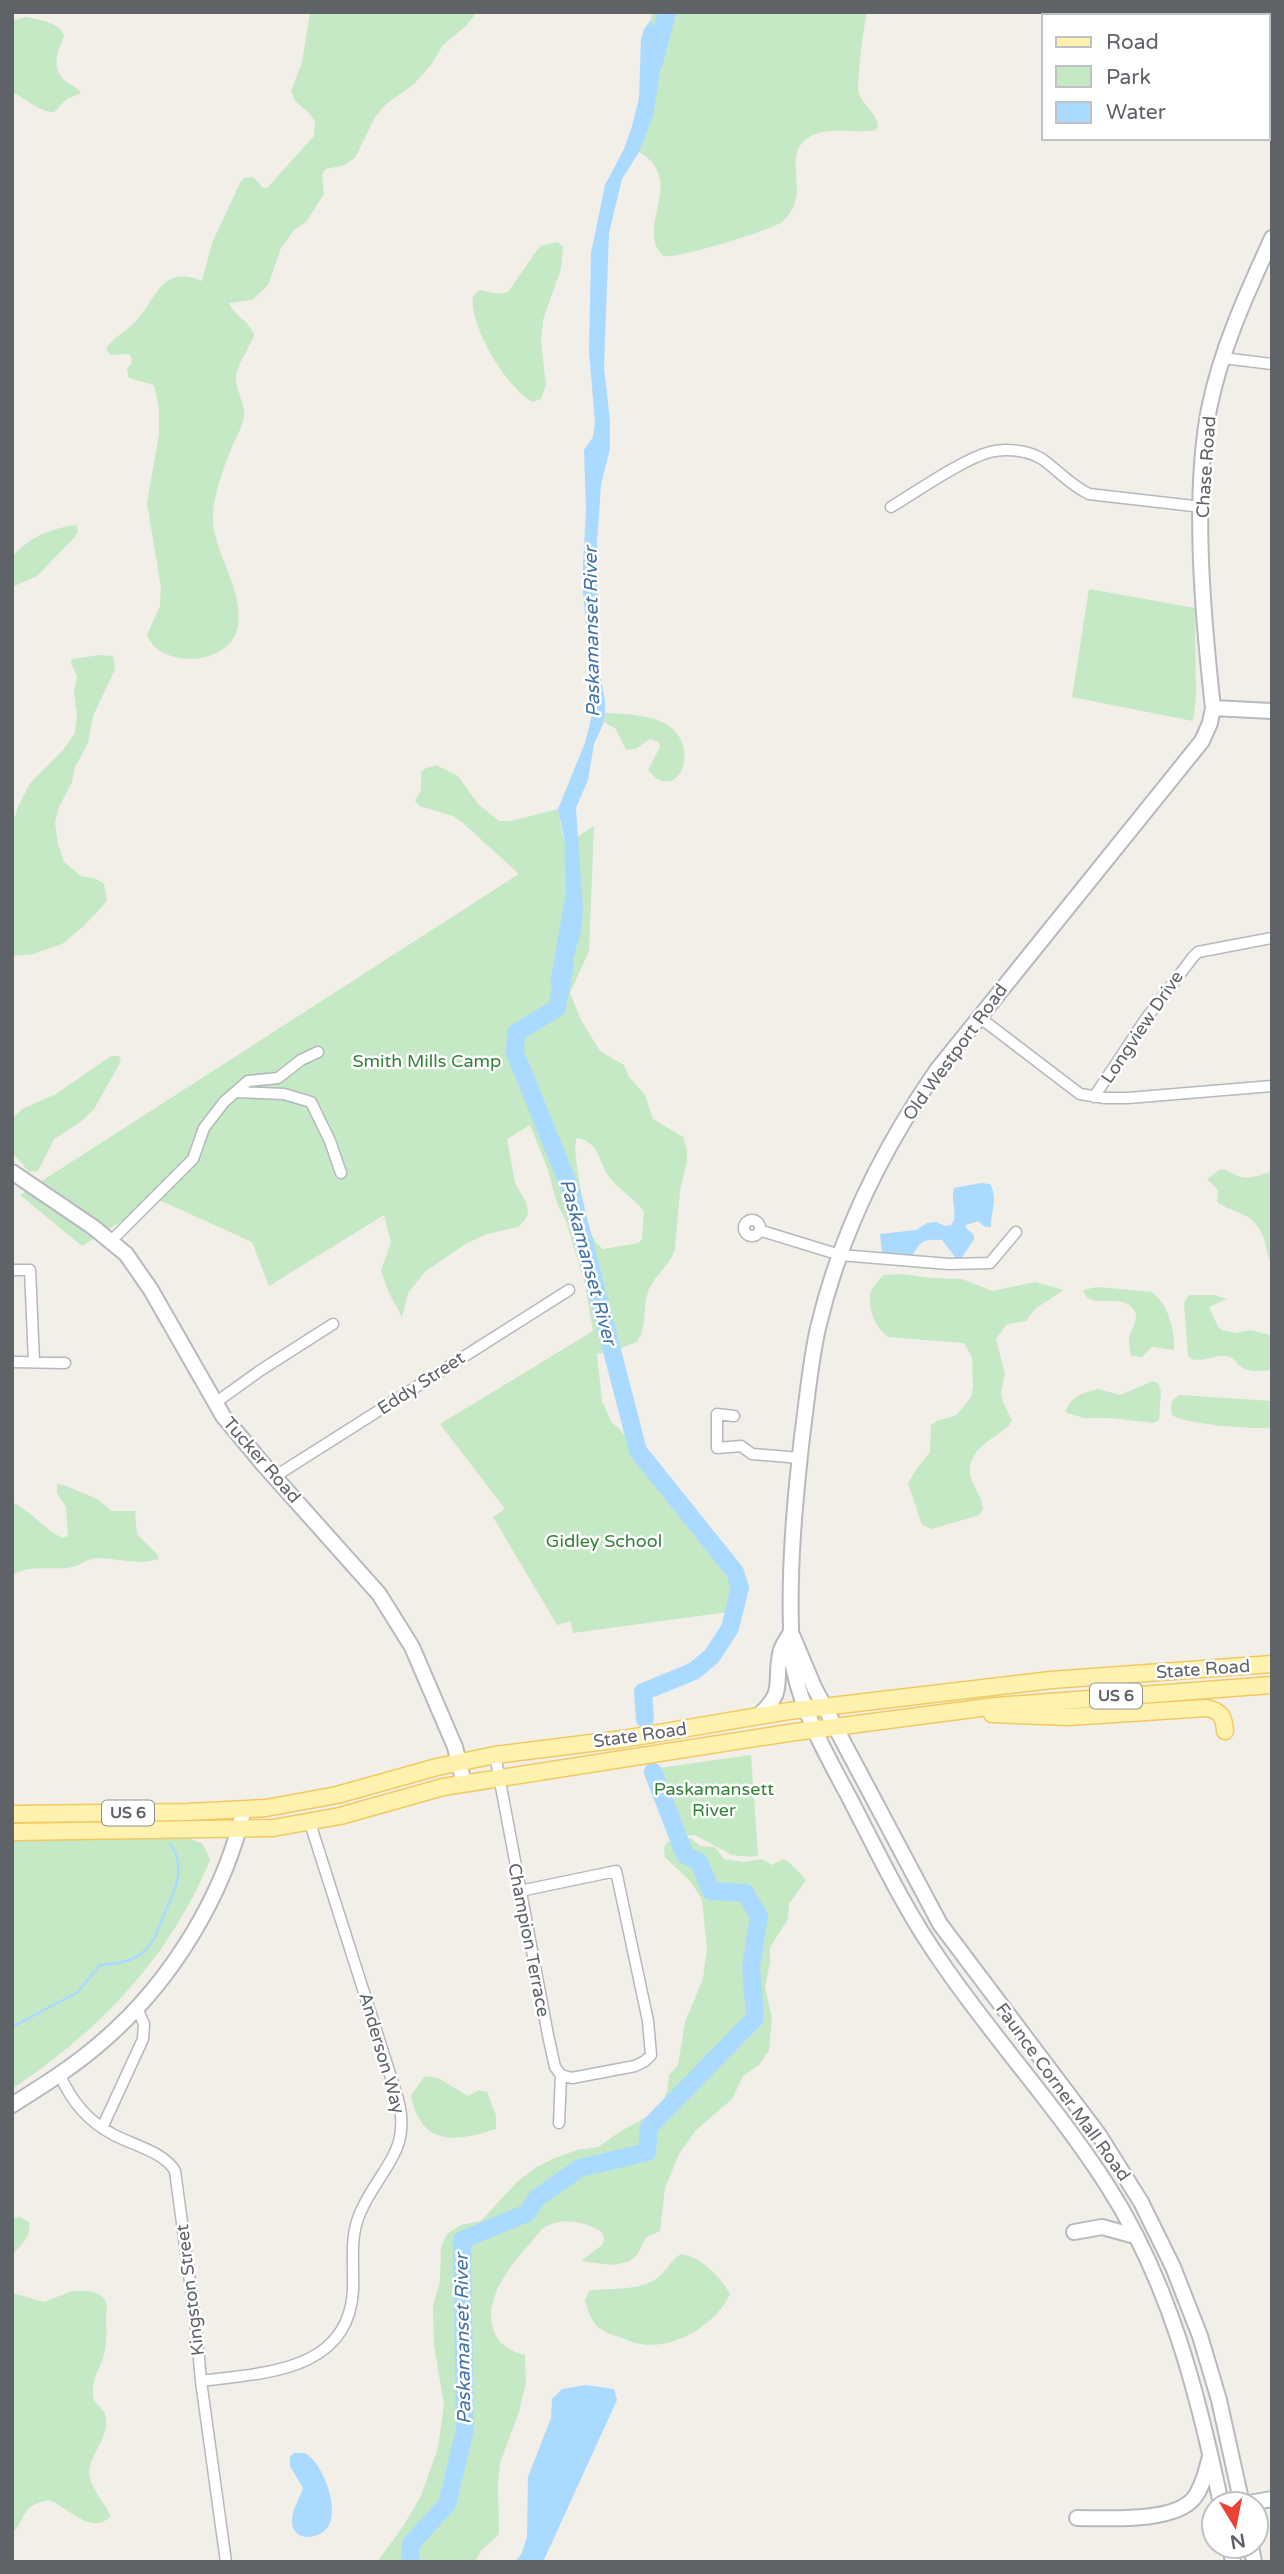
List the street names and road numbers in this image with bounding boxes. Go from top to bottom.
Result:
street label: Chase Road [1191,415,1221,519]
street label: Longview Drive [1096,967,1188,1087]
street label: Old Westport Road [898,979,1012,1125]
street label: Eddy Street [373,1347,469,1419]
street label: Tucker Road [219,1412,305,1508]
street label: State Road [1155,1655,1251,1683]
road number: US 6 [1090,1684,1142,1708]
street label: State Road [592,1718,688,1752]
road number: US 6 [102,1800,154,1826]
street label: Champion Terrace [503,1861,555,2019]
street label: Anderson Way [354,1990,410,2116]
street label: Faunce Corner Mall Road [991,1999,1135,2185]
street label: Kingston Street [171,2223,209,2357]

